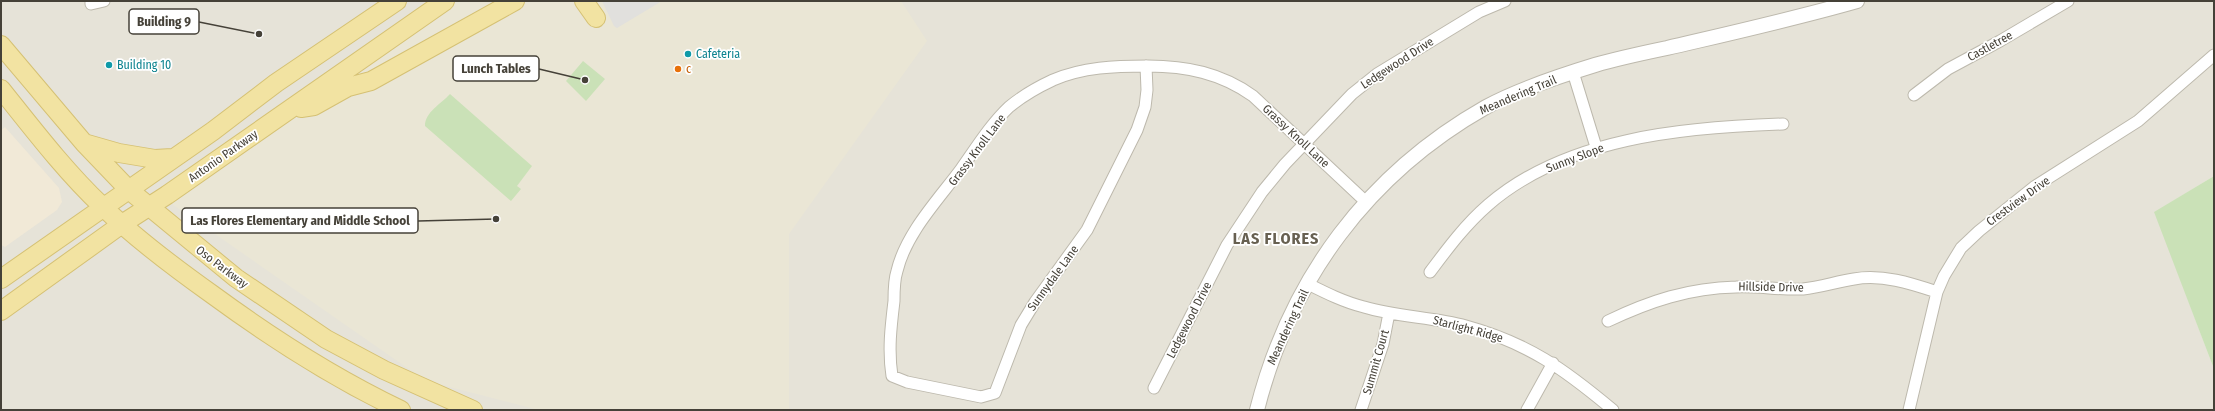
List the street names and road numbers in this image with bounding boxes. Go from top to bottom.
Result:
street label: Castletree [1965,28,2015,64]
street label: Ledgewood Drive [1358,34,1436,92]
street label: Meandering Trail [1478,73,1558,117]
street label: Grassy Knoll Lane [1260,102,1332,171]
street label: Grassy Knoll Lane [945,111,1009,189]
street label: Antonio Parkway [186,127,261,185]
street label: Sunny Slope [1544,141,1606,175]
street label: Crestview Drive [1984,173,2053,229]
street label: Sunnydale Lane [1025,242,1081,313]
street label: Oso Parkway [193,243,251,292]
street label: Ledgewood Drive [1164,279,1214,361]
street label: Hillside Drive [1738,279,1804,295]
street label: Meandering Trail [1264,287,1312,367]
street label: Starlight Ridge [1431,313,1505,345]
street label: Summit Court [1360,328,1392,396]

